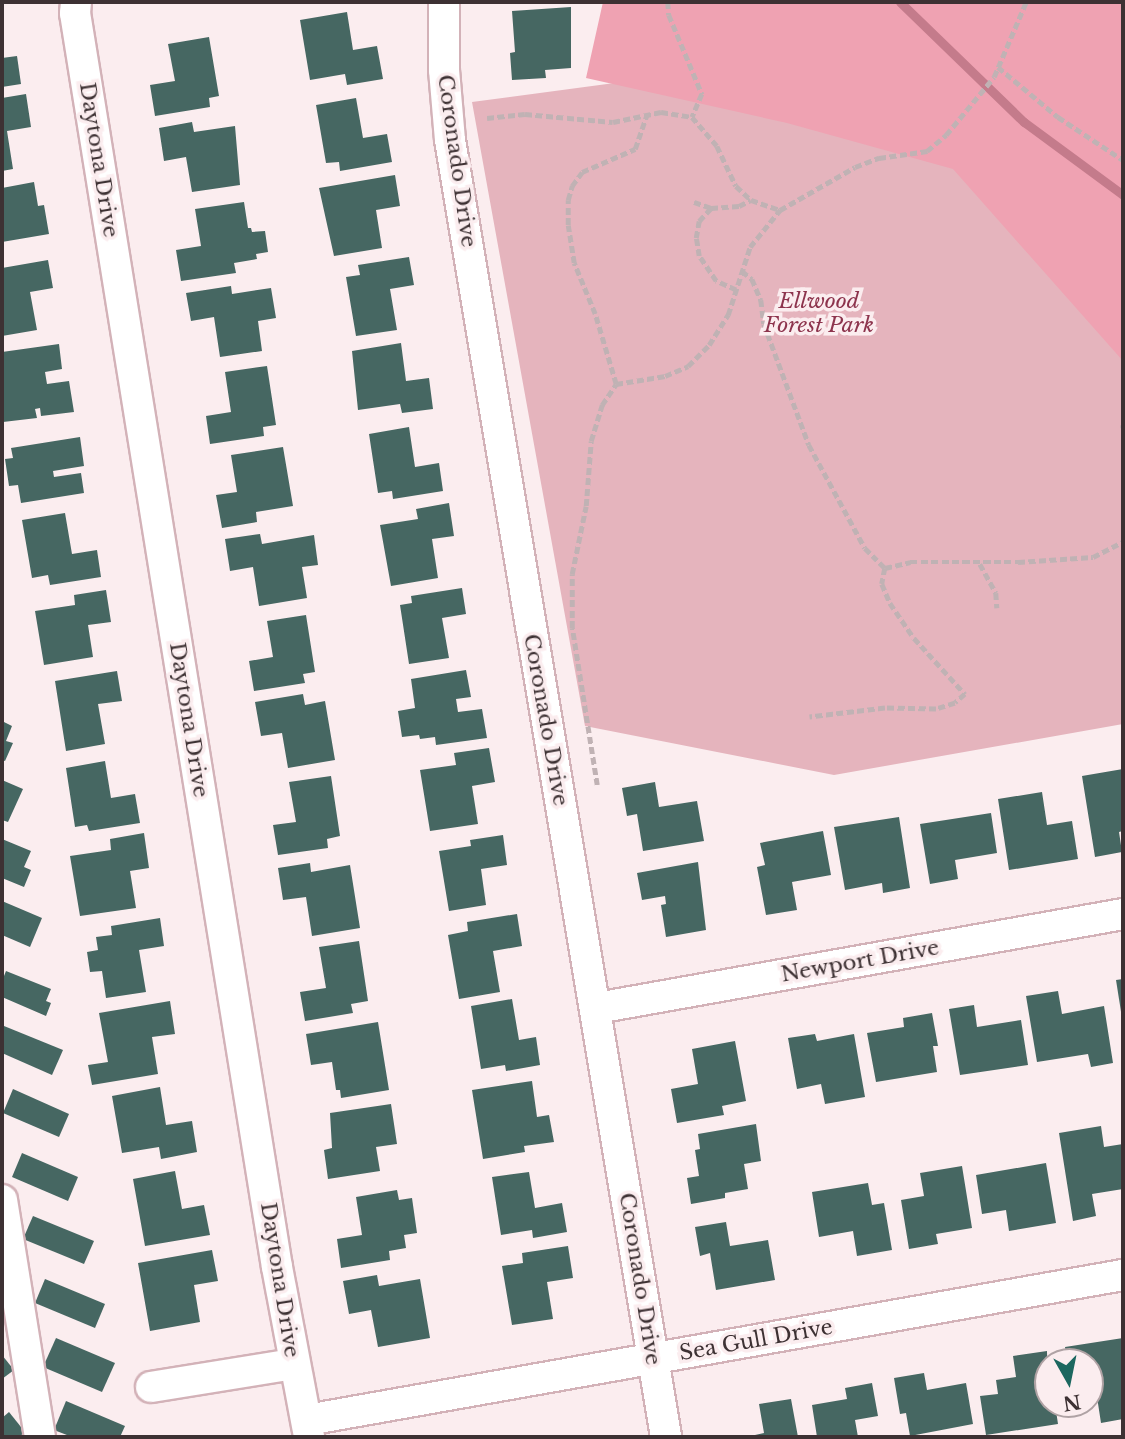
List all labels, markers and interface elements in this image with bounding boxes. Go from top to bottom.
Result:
street label: Coronado Drive [432,73,482,249]
street label: Daytona Drive [74,81,124,239]
park label: Ellwood Forest Park [764,288,874,338]
street label: Coronado Drive [518,632,574,808]
street label: Daytona Drive [164,641,214,799]
street label: Newport Drive [779,935,941,987]
street label: Coronado Drive [614,1191,666,1367]
street label: Daytona Drive [255,1201,305,1359]
street label: Sea Gull Drive [677,1314,835,1366]
north arrow [1034,1348,1104,1418]
text: N [1061,1390,1083,1415]

